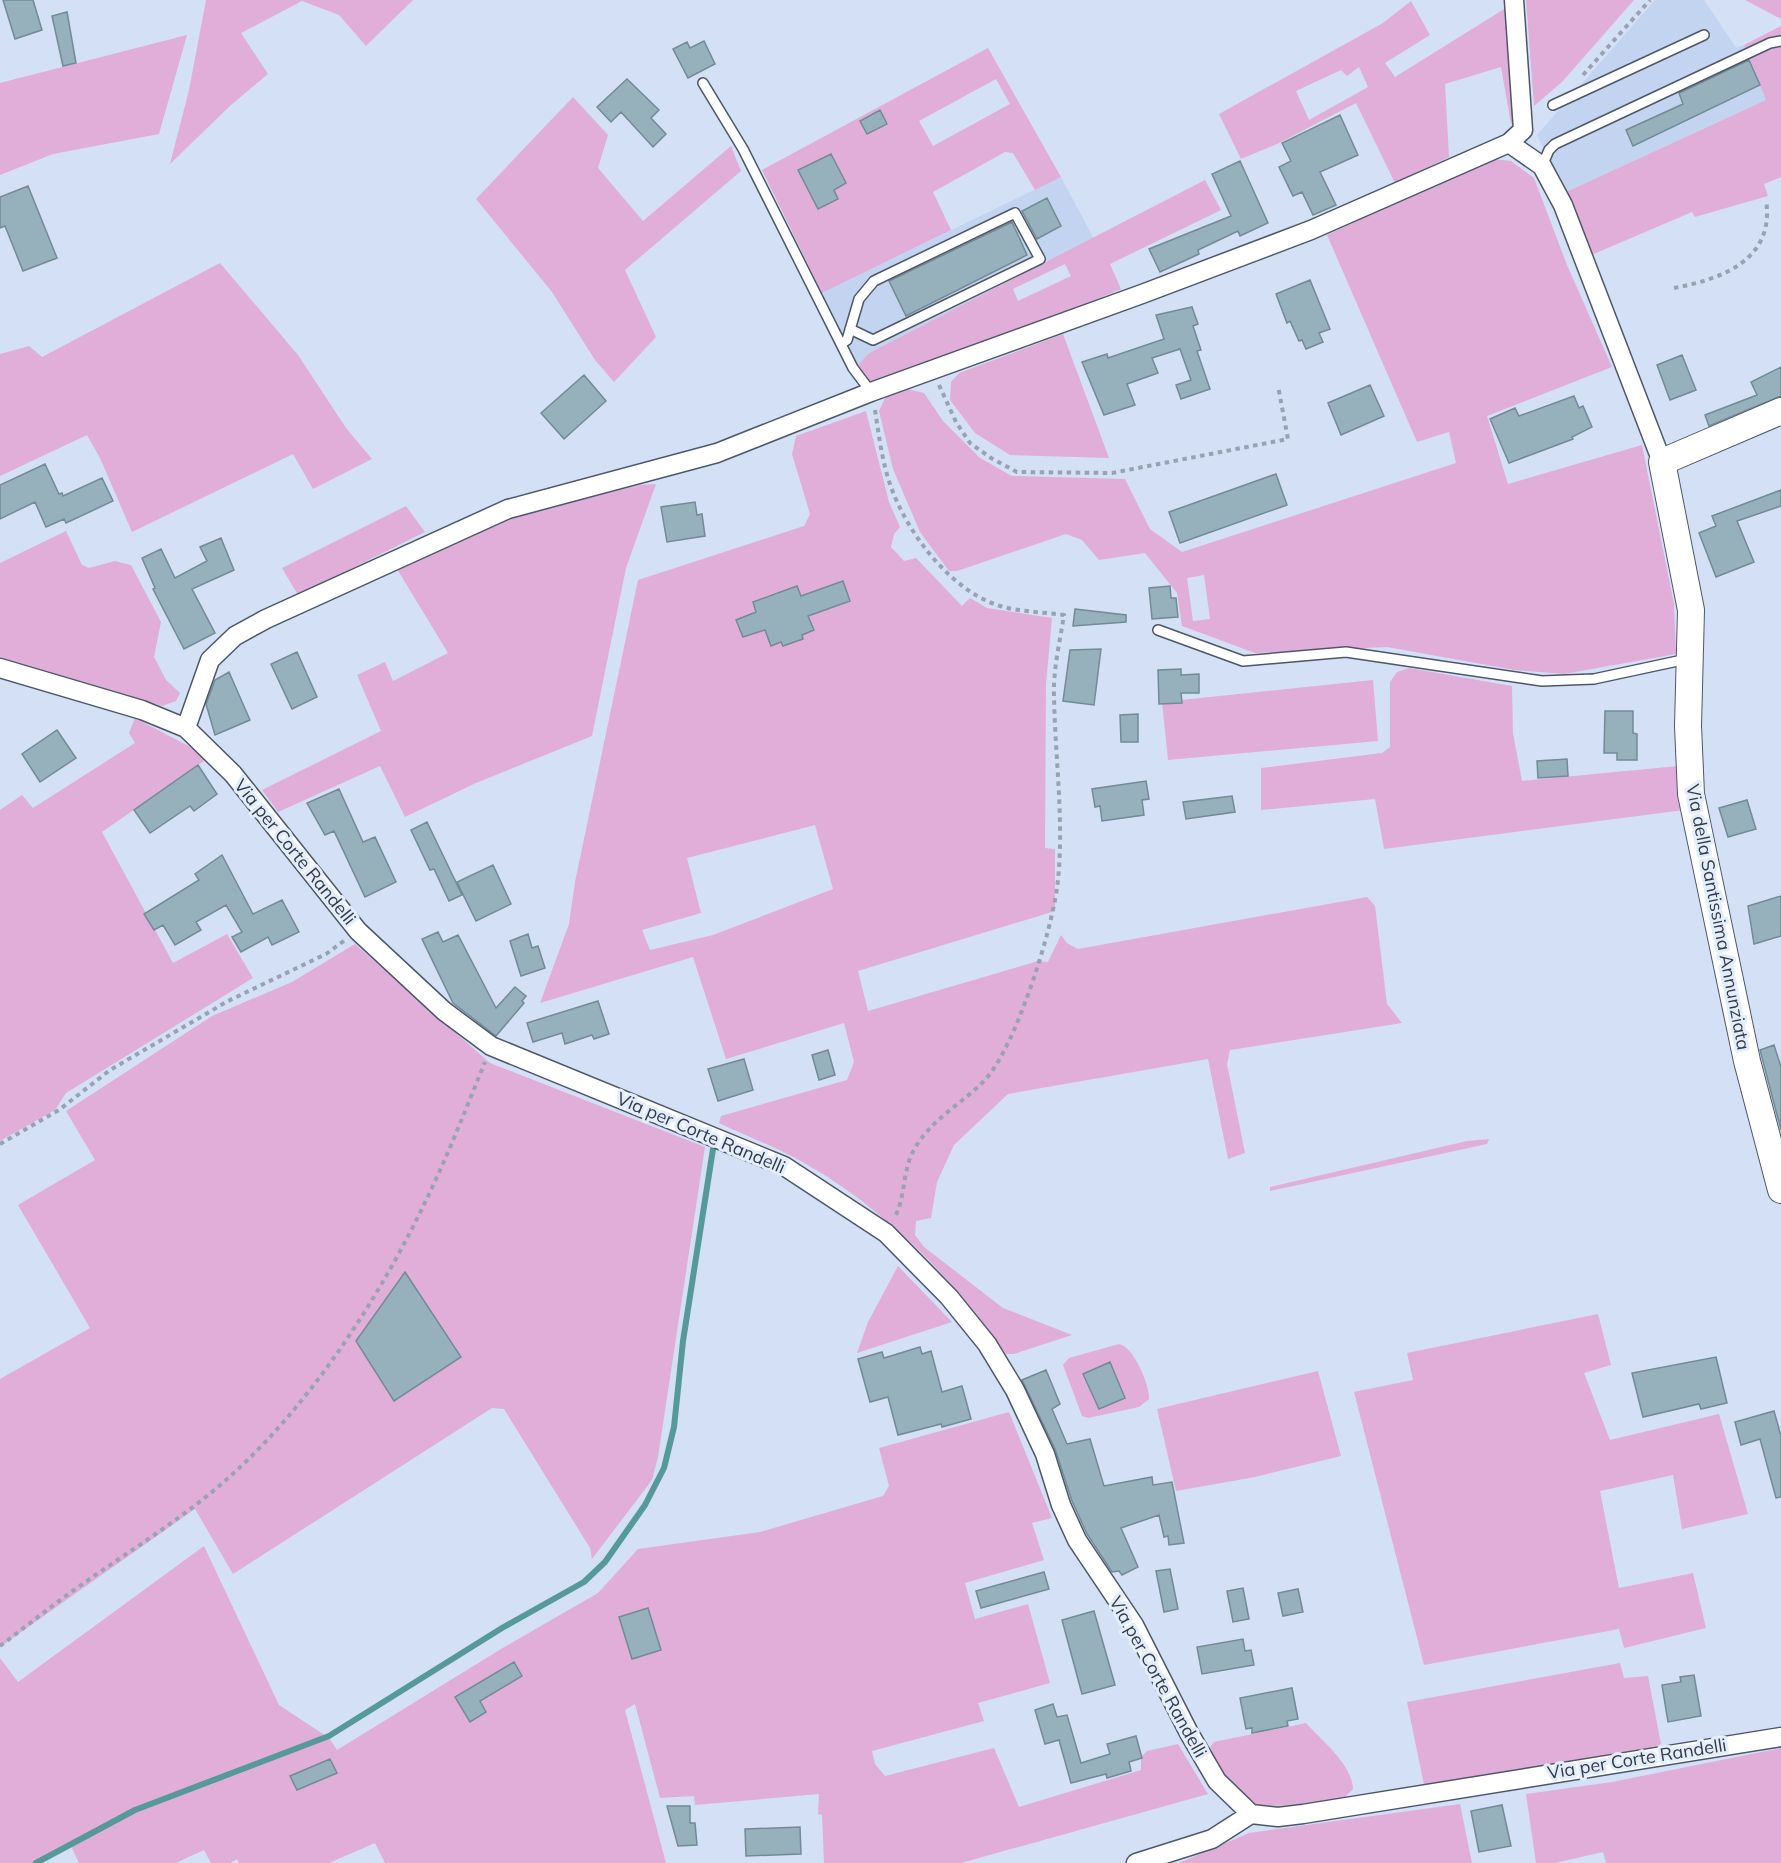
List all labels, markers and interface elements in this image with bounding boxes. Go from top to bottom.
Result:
street label: Via per Corte Randelli [229,774,361,929]
street label: Via della Santissima Annunziata [1681,782,1756,1052]
street label: Via per Corte Randelli [613,1087,789,1178]
street label: Via per Corte Randelli [1104,1592,1212,1762]
street label: Via per Corte Randelli [1546,1733,1728,1784]

